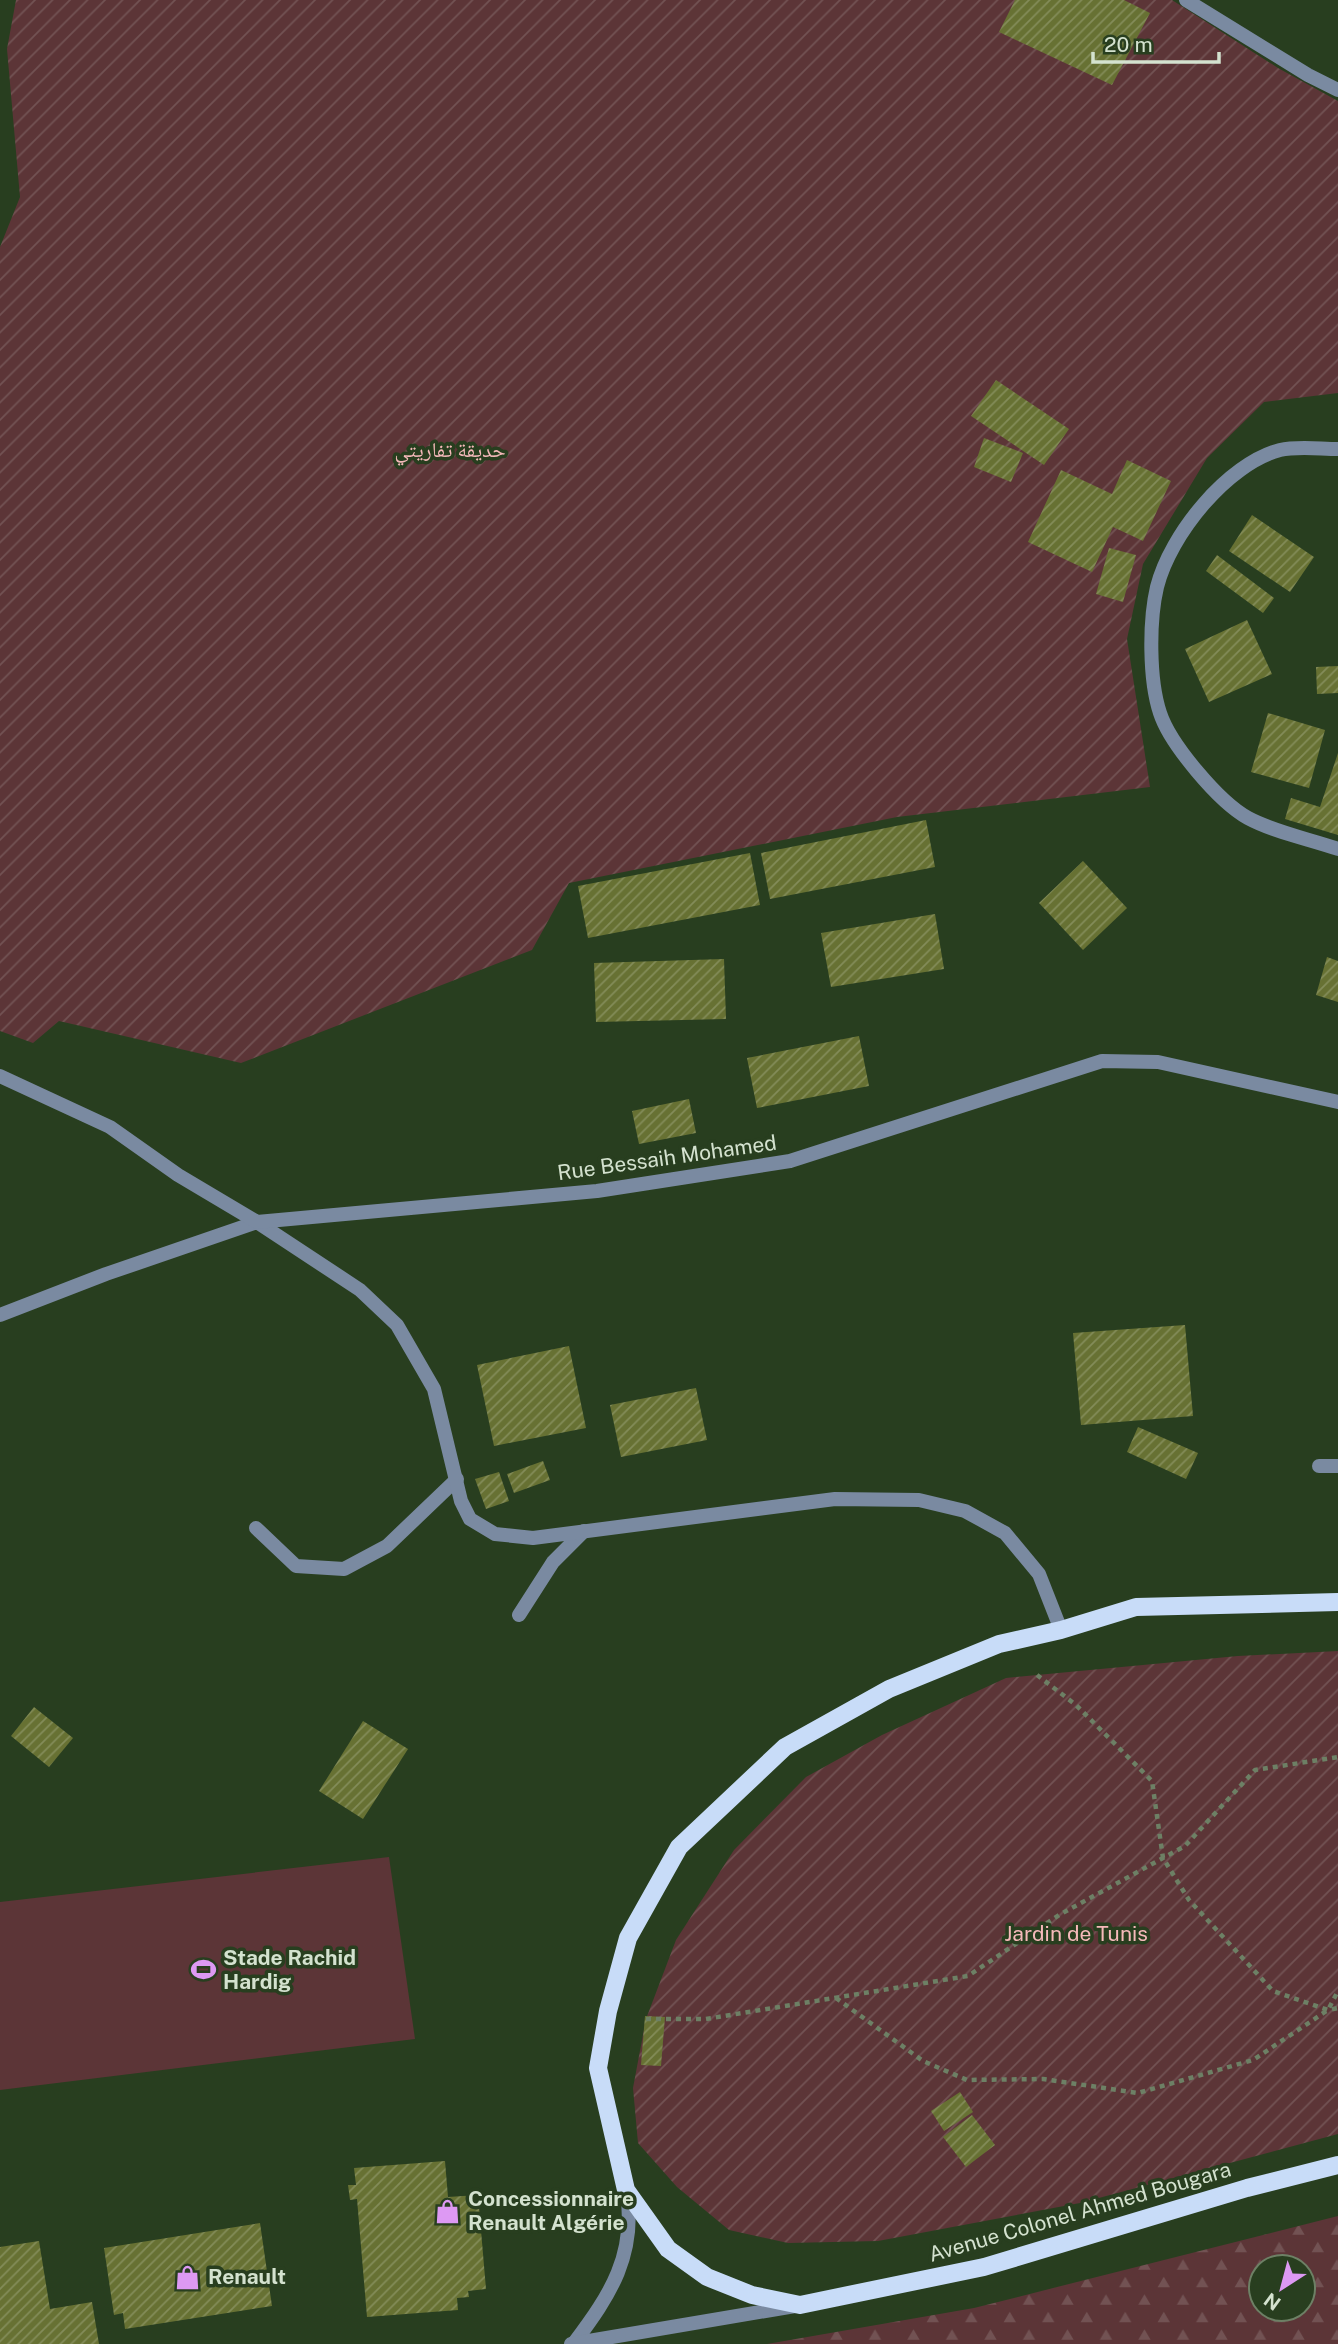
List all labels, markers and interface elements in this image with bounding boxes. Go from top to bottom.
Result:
scale bar [1093,21,1219,65]
text: 20 m [1104,32,1153,57]
park label: حديقة تفاريتي [394,437,506,466]
street label: Rue Bessaih Mohamed [556,1130,778,1185]
park label: Jardin de Tunis [1004,1921,1148,1946]
place label: Stade Rachid Hardig [223,1945,356,1994]
sports icon: Stade Rachid Hardig [189,1956,217,1984]
street label: Avenue Colonel Ahmed Bougara [926,2156,1234,2267]
place label: Concessionnaire Renault Algérie [468,2186,634,2235]
shop icon: Concessionnaire Renault Algérie [434,2197,462,2225]
north arrow [1247,2253,1317,2323]
shop icon: Renault [174,2263,202,2291]
place label: Renault [208,2264,286,2289]
text: N [1260,2288,1284,2315]

